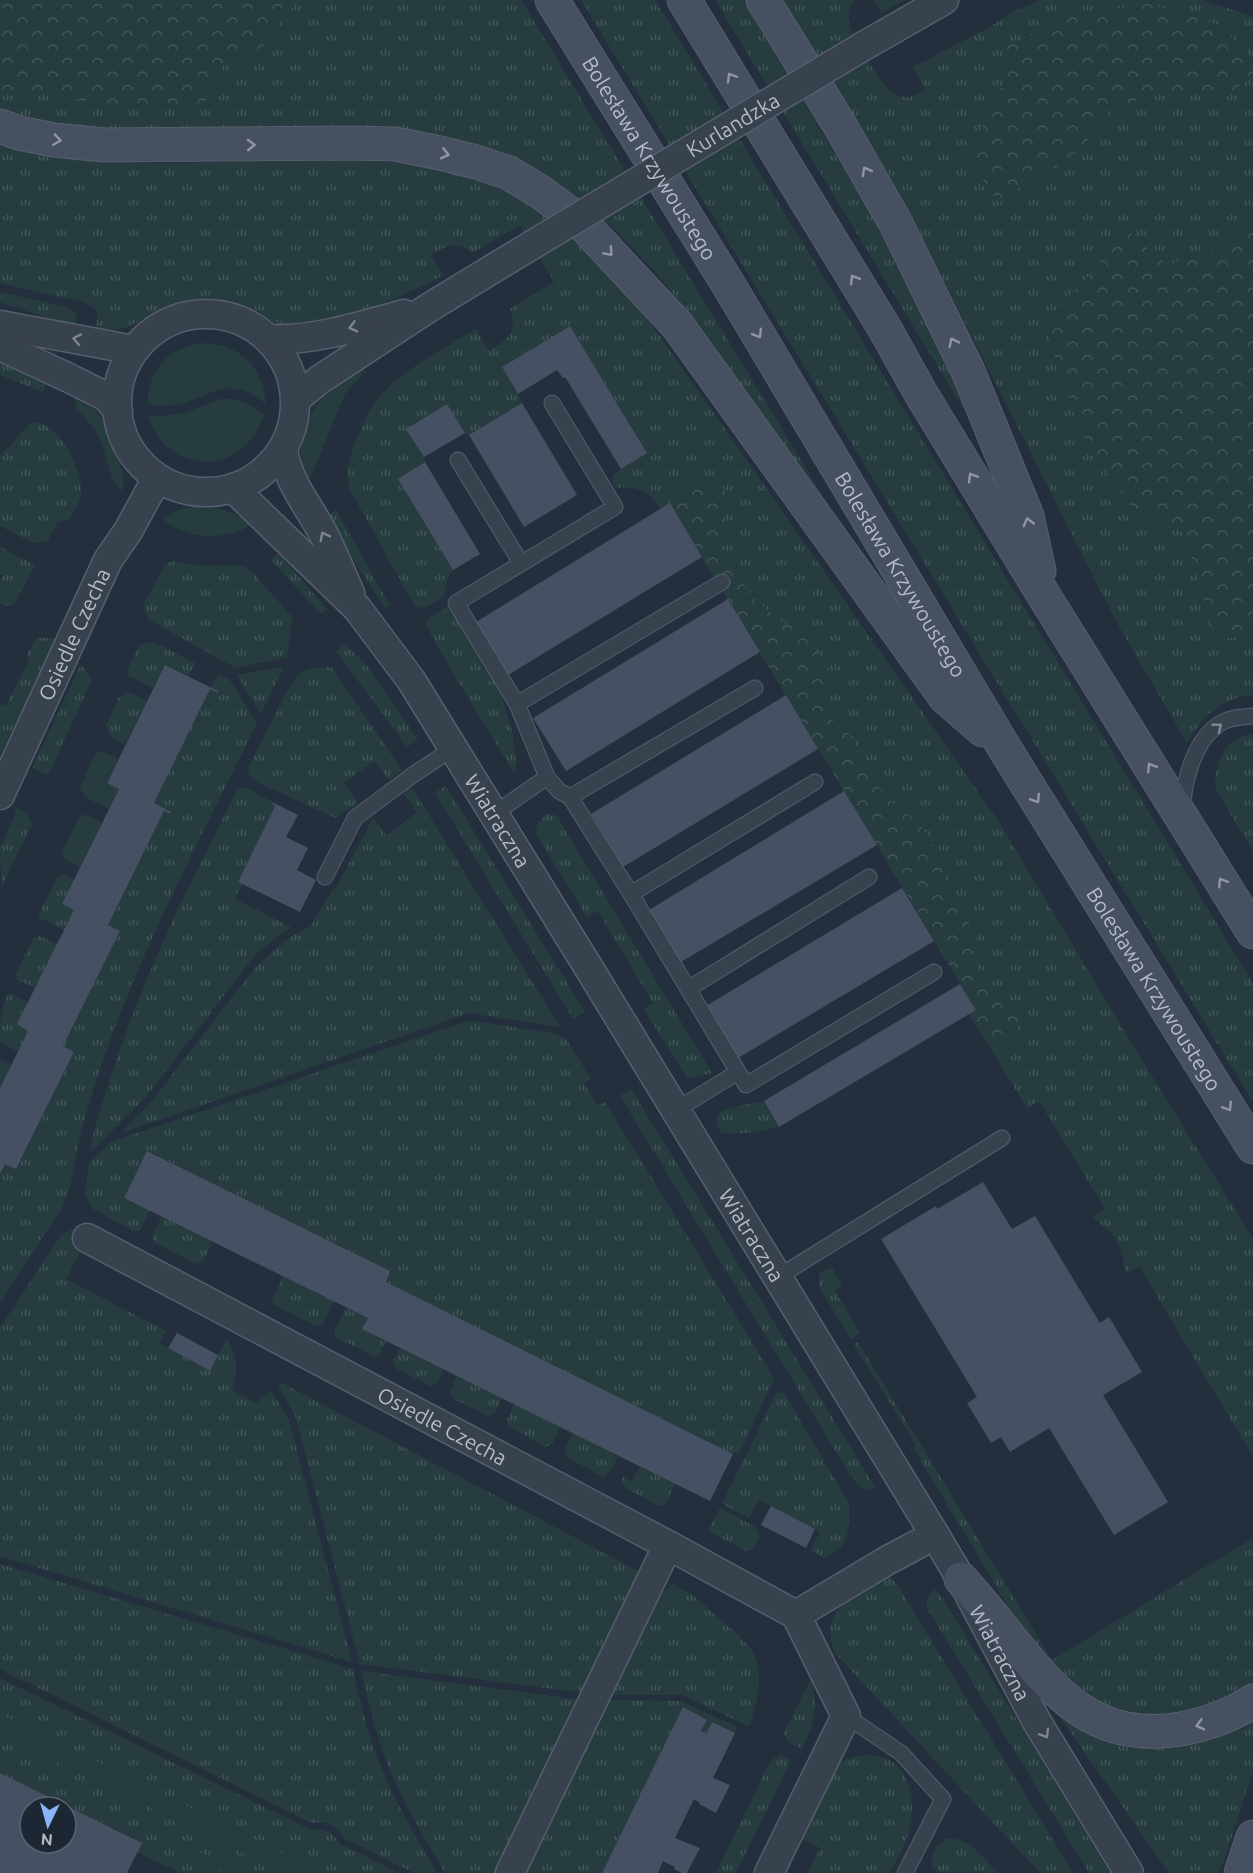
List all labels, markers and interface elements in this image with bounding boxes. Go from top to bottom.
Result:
street label: Bolesława Krzywoustego [578,52,722,264]
one-way arrow [726,73,738,83]
street label: Kurlandzka [682,87,784,162]
one-way arrow [52,134,61,146]
one-way arrow [247,138,256,151]
one-way arrow [440,147,450,160]
one-way arrow [862,167,873,177]
one-way arrow [602,246,613,256]
one-way arrow [850,275,862,285]
one-way arrow [348,320,358,333]
one-way arrow [750,328,762,338]
one-way arrow [72,333,82,346]
one-way arrow [949,337,961,348]
street label: Bolesława Krzywoustego [830,467,971,681]
one-way arrow [967,473,979,483]
one-way arrow [1022,517,1035,527]
one-way arrow [319,532,331,543]
street label: Osiedle Czecha [33,564,115,704]
one-way arrow [1211,723,1222,734]
one-way arrow [1147,763,1158,774]
street label: Wiatraczna [460,770,536,872]
one-way arrow [1029,793,1041,803]
one-way arrow [1218,878,1230,888]
street label: Bolesława Krzywoustego [1082,883,1227,1095]
one-way arrow [1221,1101,1233,1111]
street label: Wiatraczna [714,1184,790,1286]
street label: Osiedle Czecha [374,1382,511,1470]
street label: Wiatraczna [965,1601,1035,1705]
one-way arrow [1195,1717,1205,1730]
one-way arrow [1037,1728,1049,1738]
north arrow [18,1795,78,1855]
text: N [40,1830,53,1849]

